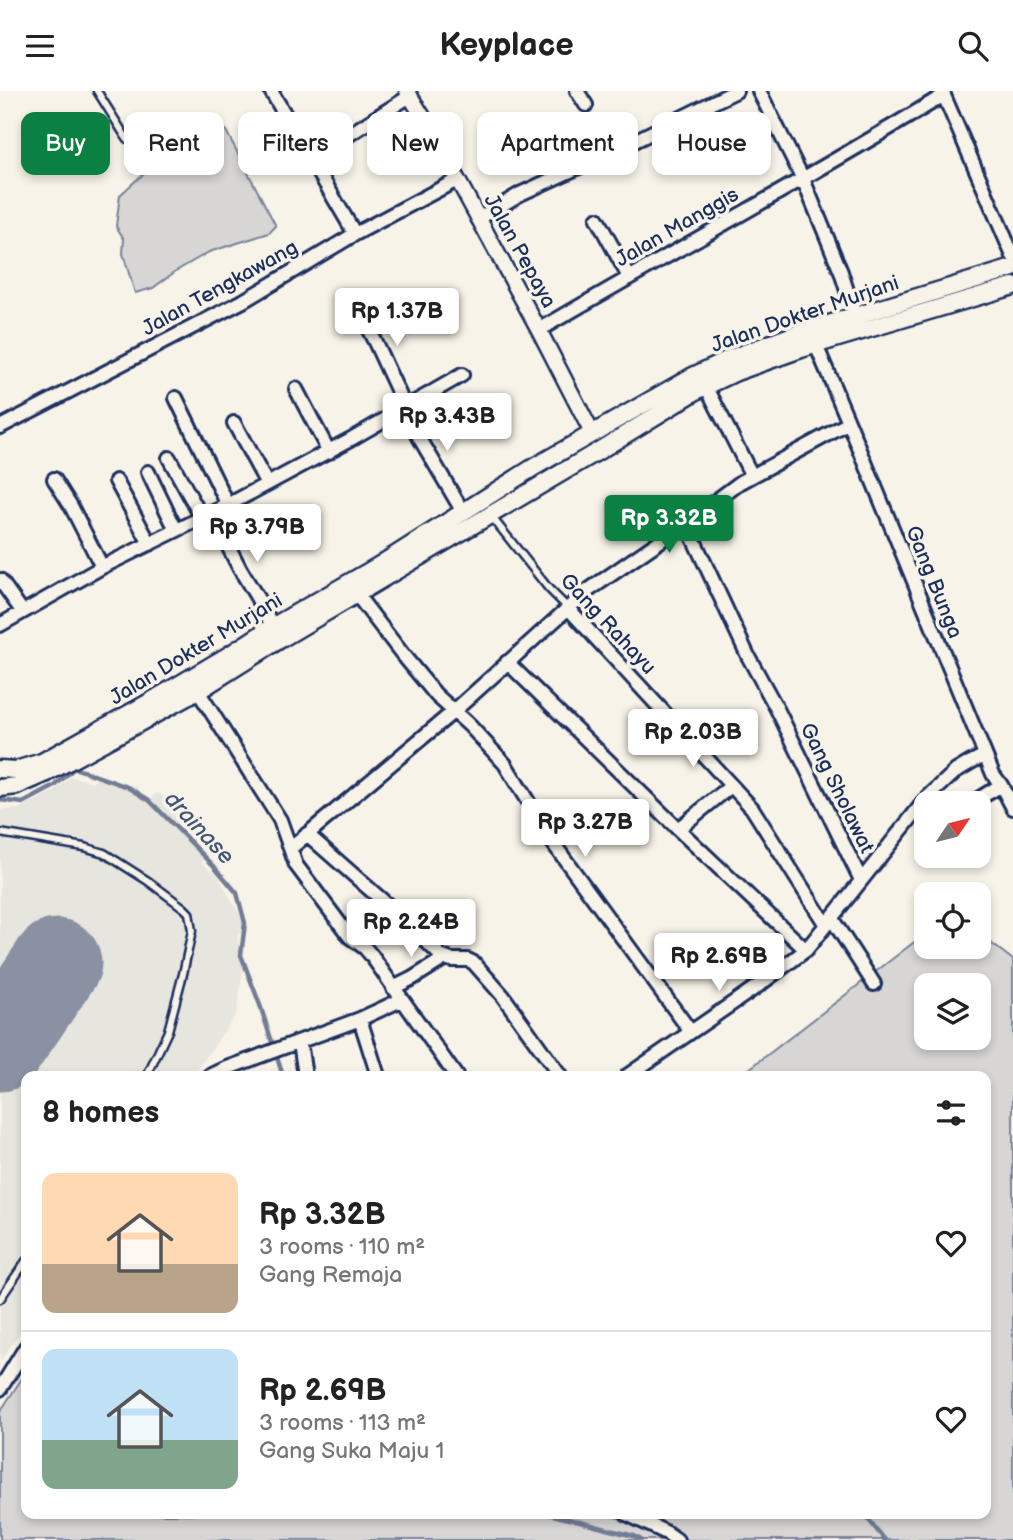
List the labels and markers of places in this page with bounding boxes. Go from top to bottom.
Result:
pin: Rp 1.37B [325,289,469,348]
pin: Rp 3.43B [375,393,519,453]
pin: Rp 3.32B [597,496,741,555]
pin: Rp 3.79B [185,505,329,564]
pin: Rp 2.03B [621,709,765,769]
pin: Rp 3.27B [513,799,657,859]
pin: Rp 2.24B [339,899,483,959]
pin: Rp 2.69B [647,933,791,993]

